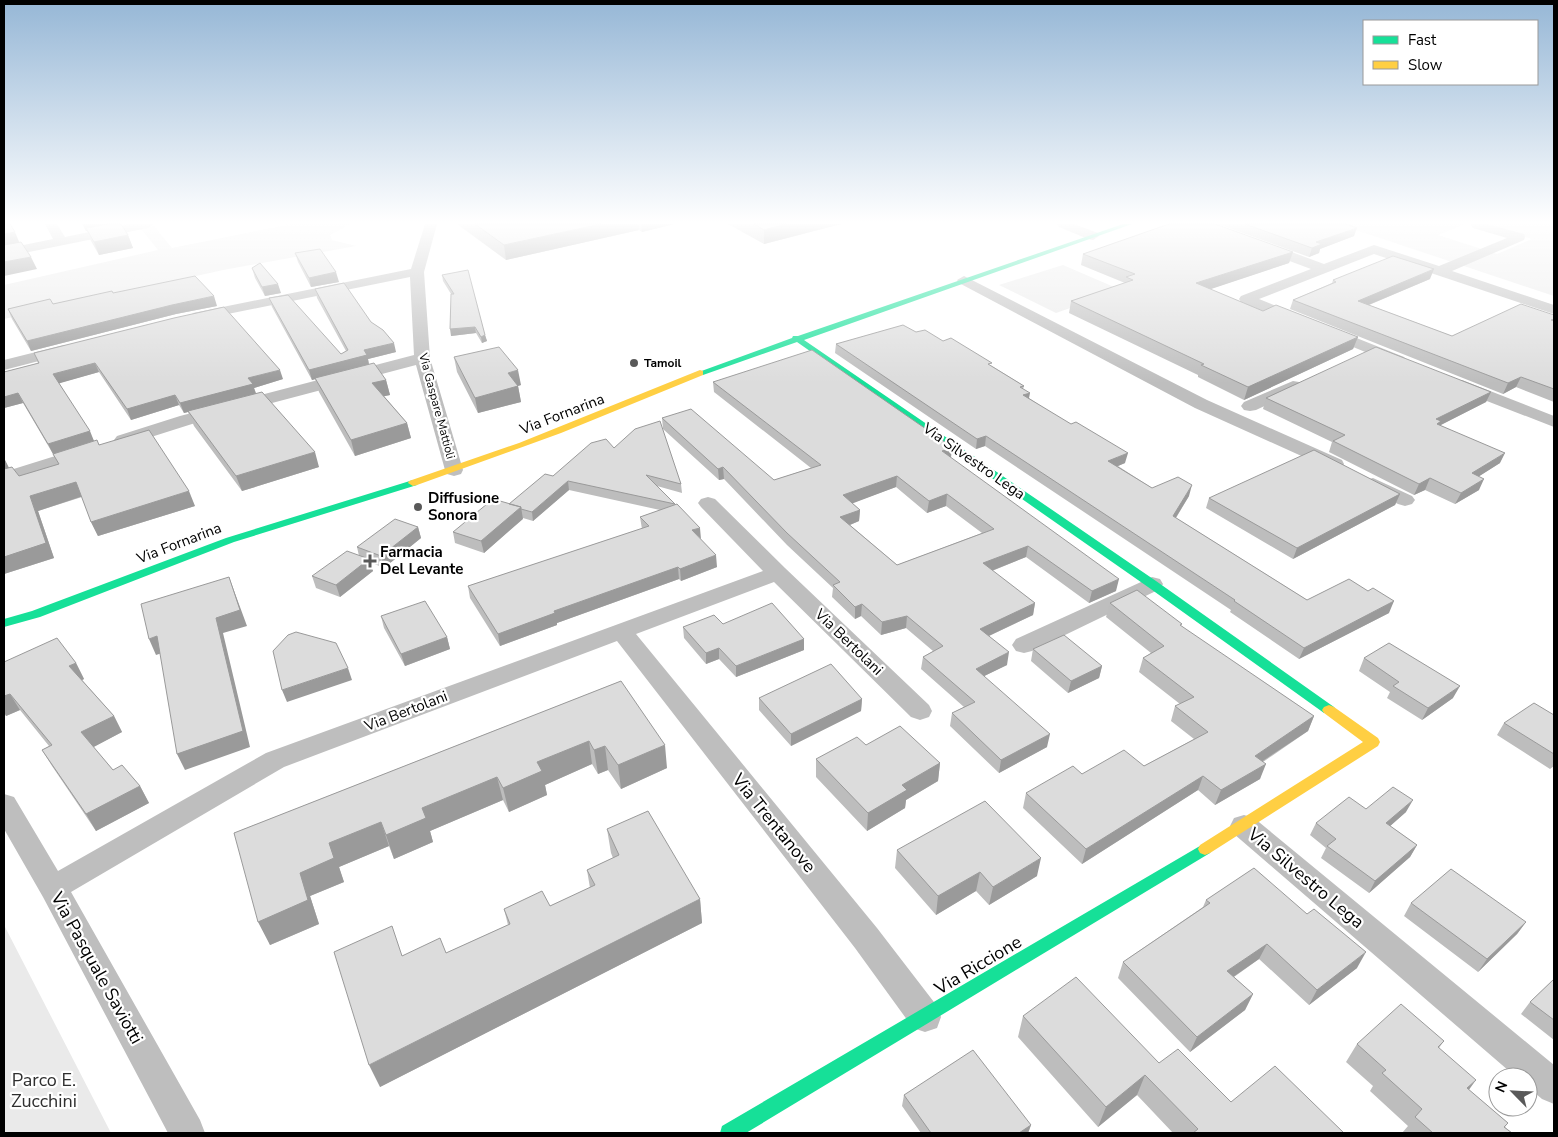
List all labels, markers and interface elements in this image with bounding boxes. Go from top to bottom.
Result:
legend [1363,20,1538,85]
text: Fast [1408,30,1437,50]
text: Slow [1408,55,1443,75]
street label: Via Gaspare Mattioli [415,350,459,461]
place label: Tamoil [644,355,682,371]
marker: Tamoil [628,357,640,369]
street label: Via Fornarina [516,389,607,440]
street label: Via Silvestro Lega [918,418,1029,504]
place label: Diffusione Sonora [428,488,499,525]
marker: Diffusione Sonora [412,501,424,513]
street label: Via Fornarina [133,518,224,569]
place label: Farmacia Del Levante [380,542,463,579]
marker: Farmacia Del Levante [364,555,376,567]
street label: Via Bertolani [810,604,887,680]
street label: Via Bertolani [361,686,450,736]
street label: Via Trentanove [726,768,821,878]
street label: Via Silvestro Lega [1242,822,1369,934]
street label: Via Pasquale Saviotti [45,887,149,1048]
street label: Via Riccione [929,930,1026,1001]
north arrow [1488,1067,1538,1117]
park label: Parco E. Zucchini [11,1068,77,1113]
text: N [1491,1078,1512,1096]

